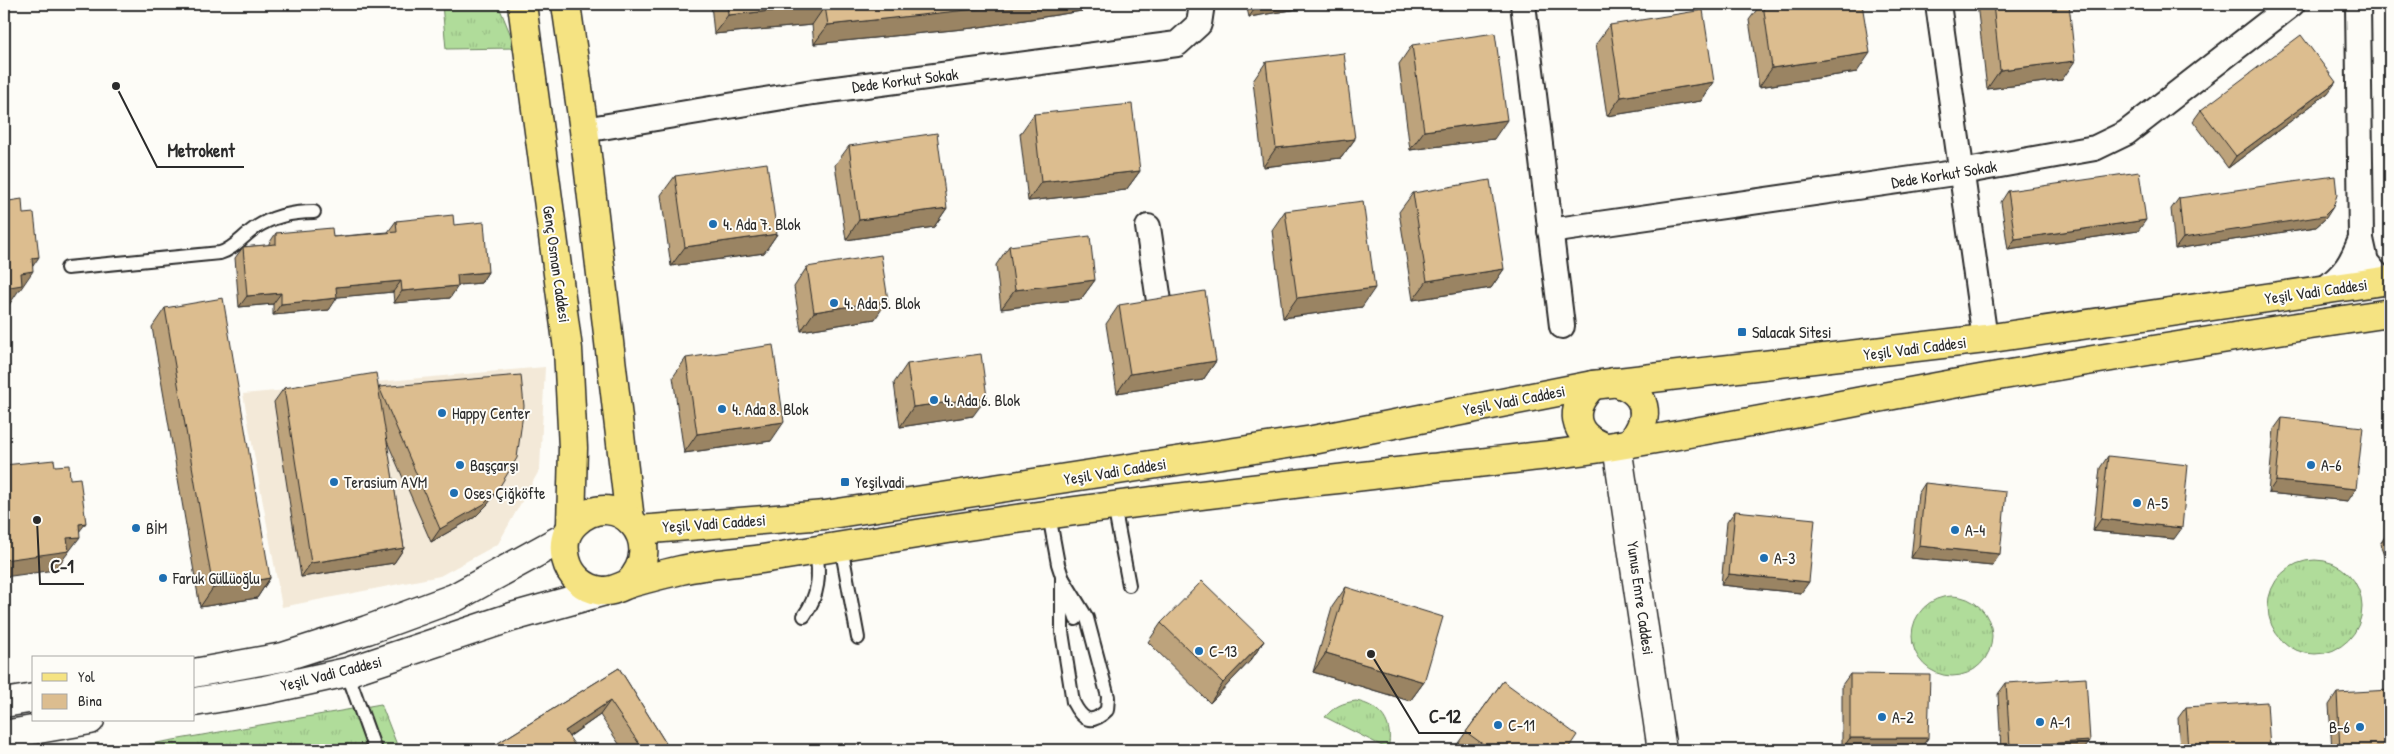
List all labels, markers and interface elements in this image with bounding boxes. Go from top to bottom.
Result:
street label: Dede Korkut Sokak [851,63,960,97]
callout: Metrokent [157,134,244,167]
text: Metrokent [167,138,235,163]
street label: Dede Korkut Sokak [1890,155,1999,193]
street label: Genç Osman Caddesi [538,204,576,324]
place label: 4. Ada 7. Blok [723,213,801,235]
marker: 4. Ada 7. Blok [707,218,719,230]
street label: Yeşil Vadi Caddesi [2263,273,2369,309]
place label: 4. Ada 5. Blok [844,292,921,314]
marker: 4. Ada 5. Blok [828,297,840,309]
place label: Salacak Sitesi [1752,321,1832,343]
marker: Salacak Sitesi [1736,326,1748,338]
street label: Yeşil Vadi Caddesi [1862,331,1968,365]
street label: Yeşil Vadi Caddesi [1461,379,1567,421]
place label: 4. Ada 6. Blok [944,389,1020,411]
marker: 4. Ada 6. Blok [928,394,940,406]
place label: 4. Ada 8. Blok [732,398,809,420]
place label: Happy Center [452,402,530,424]
marker: 4. Ada 8. Blok [716,403,728,415]
marker: Happy Center [436,407,448,419]
street label: Yeşil Vadi Caddesi [1062,452,1168,490]
place label: Başçarşı [470,454,519,476]
place label: A-6 [2321,454,2342,476]
marker: Başçarşı [454,459,466,471]
marker: A-6 [2305,459,2317,471]
place label: Terasium AVM [344,471,427,493]
place label: Yeşilvadi [855,471,905,493]
marker: Terasium AVM [328,476,340,488]
marker: Yeşilvadi [839,476,851,488]
place label: Oses Çiğköfte [464,482,546,504]
marker: Oses Çiğköfte [448,487,460,499]
place label: A-5 [2147,492,2168,514]
marker: A-5 [2131,497,2143,509]
street label: Yeşil Vadi Caddesi [662,508,766,538]
place label: BİM [146,517,167,539]
place label: A-4 [1965,519,1985,541]
marker: BİM [130,522,142,534]
marker: A-4 [1949,524,1961,536]
street label: Yunus Emre Caddesi [1622,540,1660,656]
place label: A-3 [1774,547,1795,569]
callout: C-1 [40,551,84,584]
marker: A-3 [1758,552,1770,564]
text: C-1 [50,554,74,579]
place label: Faruk Güllüoğlu [172,567,260,589]
marker: Faruk Güllüoğlu [157,572,169,584]
place label: C-13 [1209,640,1237,662]
marker: C-13 [1193,645,1205,657]
street label: Yeşil Vadi Caddesi [278,650,384,696]
legend [32,656,195,722]
text: Yol [78,666,95,687]
text: Bina [78,690,102,711]
callout: C-12 [1419,700,1471,733]
text: C-12 [1429,704,1462,729]
place label: A-2 [1892,706,1914,728]
marker: A-2 [1876,711,1888,723]
place label: A-1 [2050,711,2070,733]
place label: C-11 [1508,714,1535,736]
marker: A-1 [2034,716,2046,728]
place label: B-6 [2329,716,2350,738]
marker: C-11 [1492,719,1504,731]
marker: B-6 [2354,721,2366,733]

